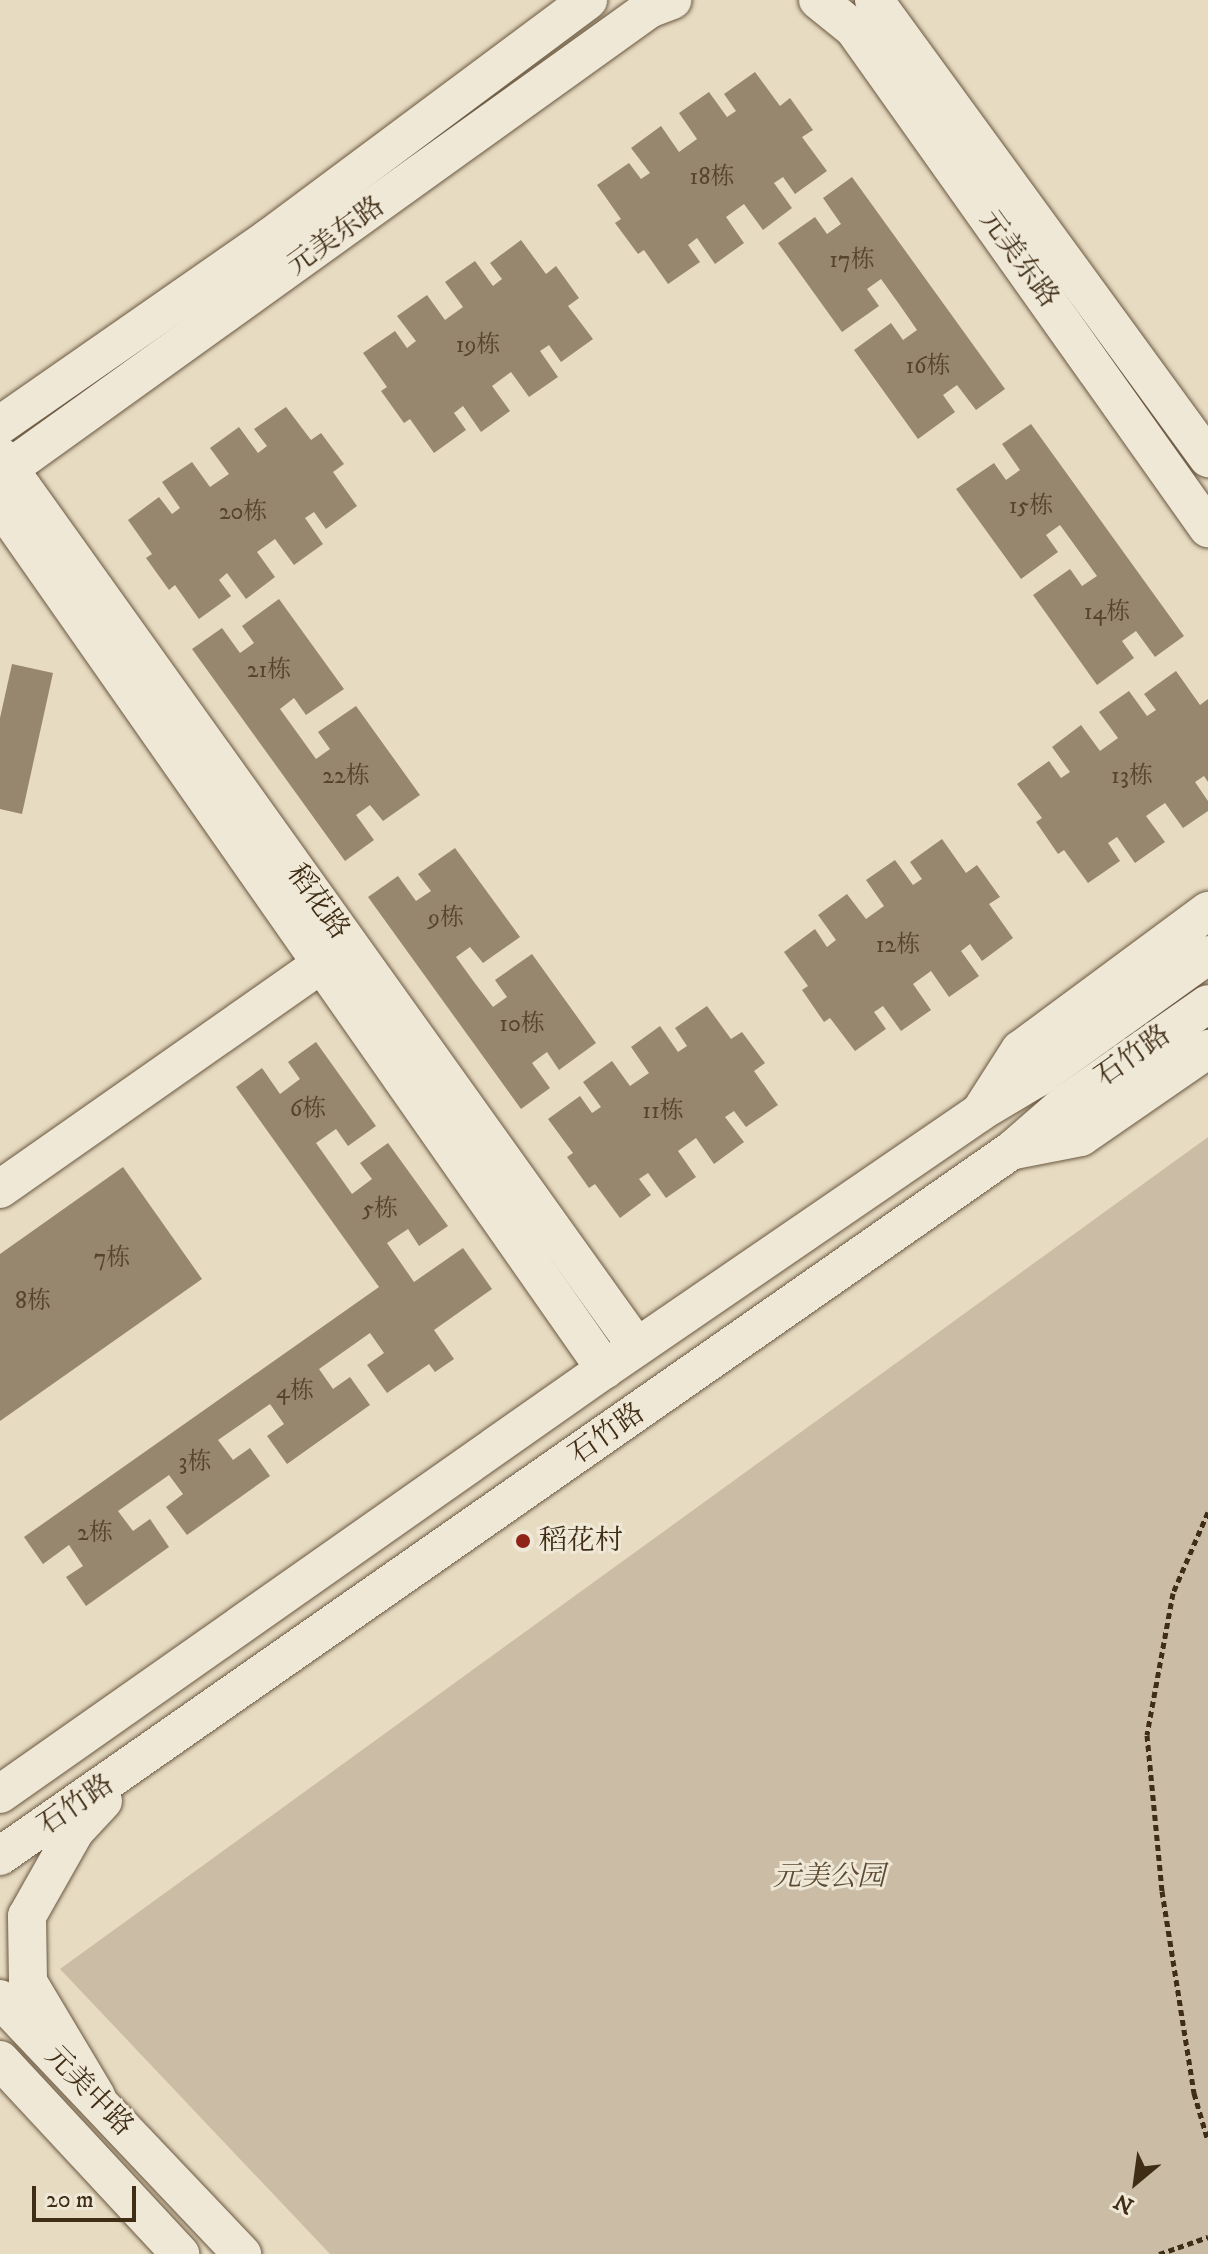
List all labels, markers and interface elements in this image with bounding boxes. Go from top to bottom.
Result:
house number: 18栋 [690,164,734,192]
street label: 元美东路 [281,189,391,283]
street label: 元美东路 [972,204,1066,314]
house number: 17栋 [829,247,875,275]
house number: 19栋 [456,332,500,360]
house number: 16栋 [905,353,951,381]
house number: 15栋 [1009,493,1053,521]
house number: 20栋 [219,499,267,527]
house number: 14栋 [1084,599,1130,627]
house number: 21栋 [247,657,291,685]
house number: 22栋 [322,763,370,791]
house number: 13栋 [1111,763,1153,791]
street label: 稻花路 [280,858,356,946]
house number: 9栋 [428,905,464,933]
house number: 12栋 [876,932,920,960]
house number: 10栋 [499,1011,545,1039]
street label: 石竹路 [1089,1018,1177,1094]
house number: 6栋 [290,1096,326,1124]
house number: 11栋 [642,1098,684,1126]
house number: 5栋 [362,1196,398,1224]
house number: 7栋 [94,1245,130,1273]
house number: 8栋 [15,1288,51,1316]
house number: 4栋 [276,1378,314,1406]
street label: 石竹路 [563,1396,651,1472]
house number: 3栋 [179,1449,211,1477]
house number: 2栋 [77,1520,113,1548]
place label: 稻花村 [539,1524,623,1558]
marker: 稻花村 [514,1532,532,1550]
street label: 石竹路 [32,1768,120,1842]
park label: 元美公园 [773,1860,885,1894]
street label: 元美中路 [38,2039,140,2143]
north arrow [1096,2142,1176,2222]
scale bar [36,2170,140,2220]
text: 20 m [46,2185,94,2215]
text: N [1110,2187,1139,2220]

